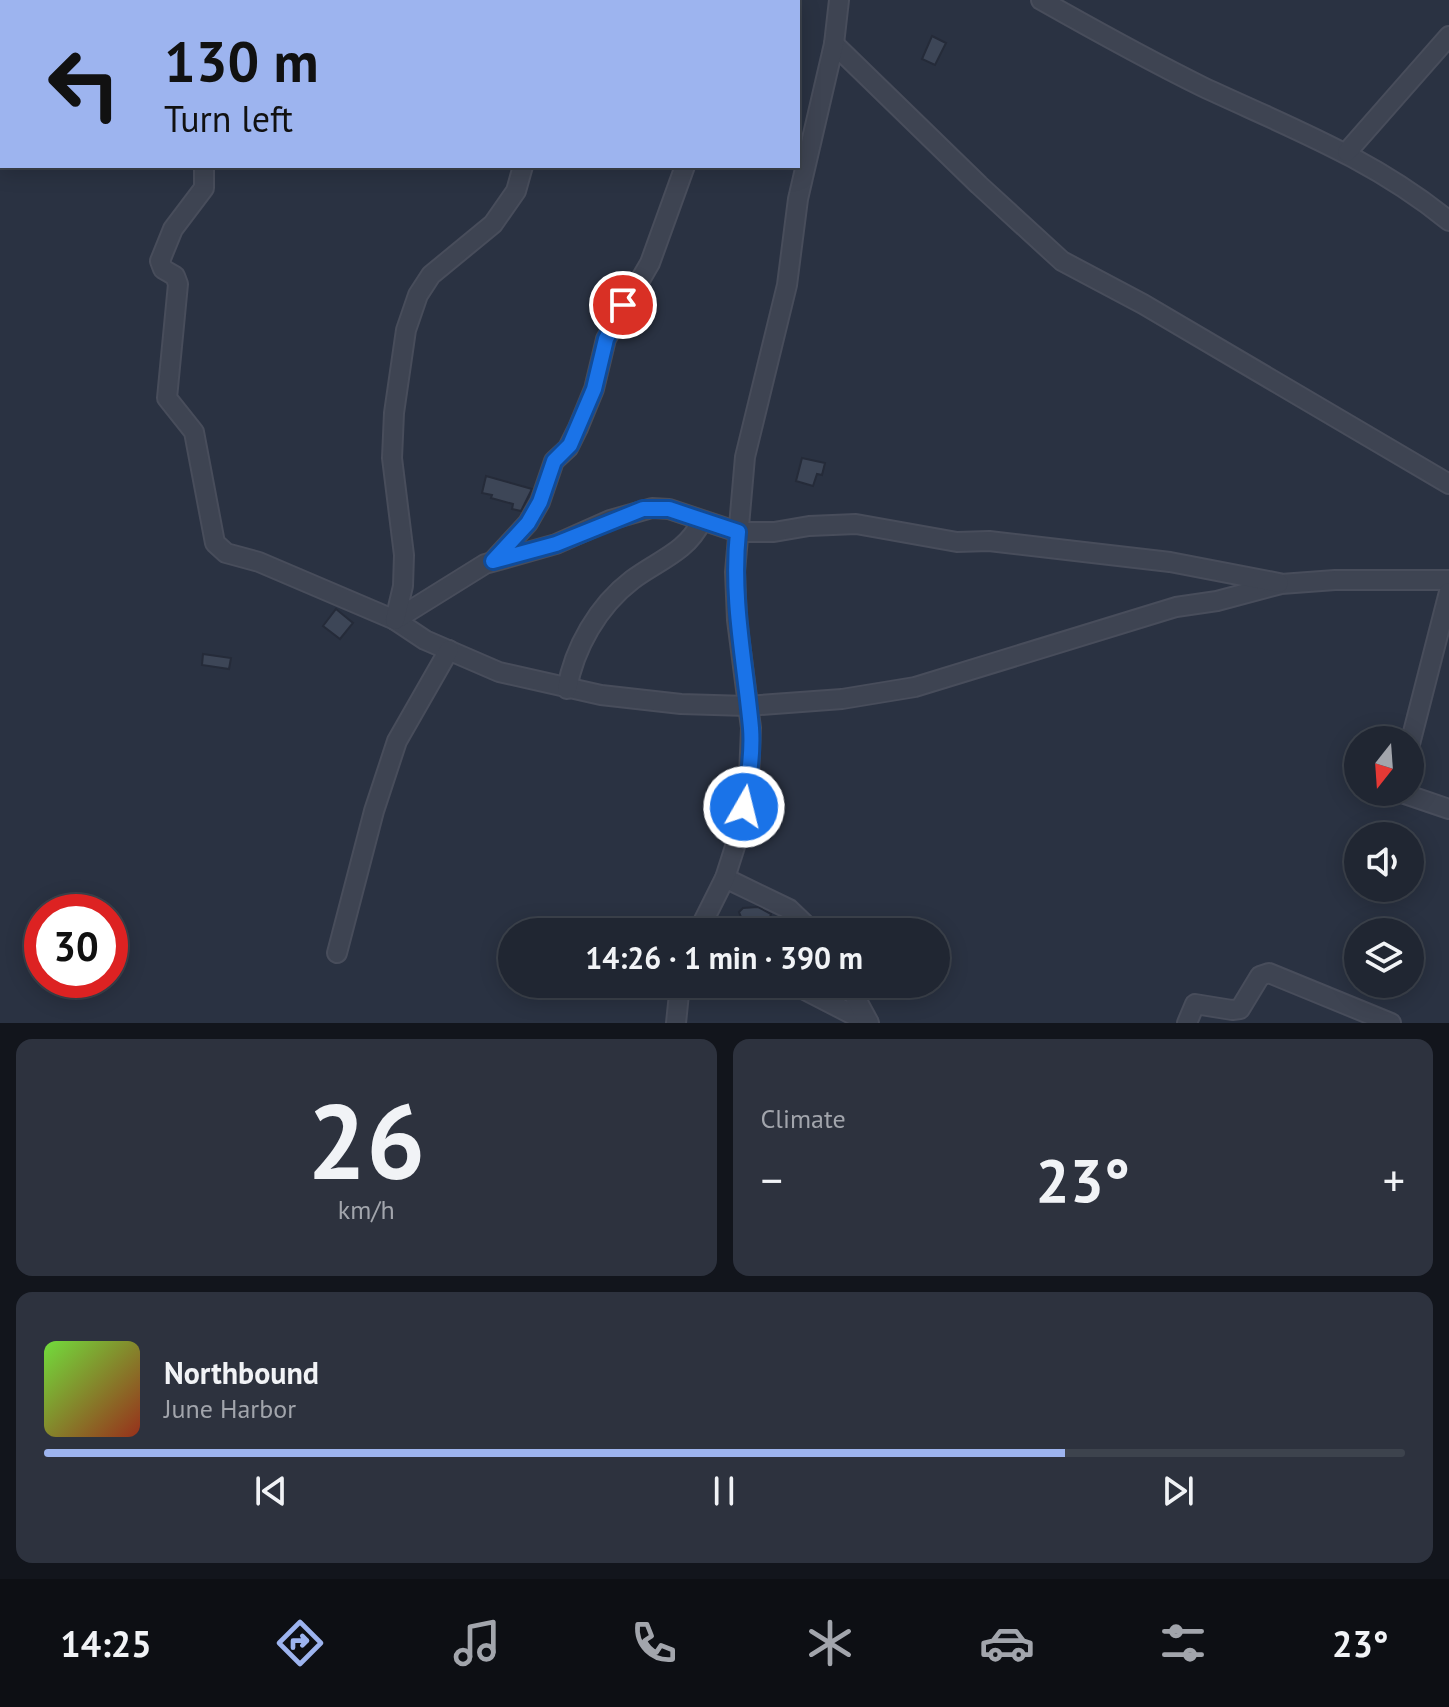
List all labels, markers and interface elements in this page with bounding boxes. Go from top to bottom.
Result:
text: 130 m [164,25,319,97]
icon: left [32,32,136,136]
text: Turn left [164,95,293,142]
pin [589,271,657,339]
icon: arrive [601,283,645,327]
north arrow [1344,726,1424,806]
map controls [1344,726,1424,998]
position arrow [702,765,786,849]
button: sound [1344,822,1424,902]
speed limit sign: 30 [24,894,128,998]
button: layers [1344,918,1424,998]
text: 14:26 · 1 min · 390 m [585,938,863,977]
text: 26 [307,1073,425,1208]
text: Climate [761,1102,846,1135]
text: 23° [1036,1141,1130,1219]
text: − [761,1151,783,1208]
text: + [1383,1151,1405,1208]
text: km/h [338,1193,395,1226]
text: Northbound [164,1353,319,1392]
text: June Harbor [164,1392,296,1425]
icon: previous [249,1469,293,1513]
icon: pause [702,1469,746,1513]
icon: next [1156,1469,1200,1513]
icon: directions [272,1615,328,1671]
icon: music [449,1615,505,1671]
icon: phone [626,1615,682,1671]
icon: climate [802,1615,858,1671]
icon: car [979,1615,1035,1671]
icon: filters [1155,1615,1211,1671]
text: 14:25 [60,1620,152,1667]
text: 23° [1332,1620,1389,1667]

